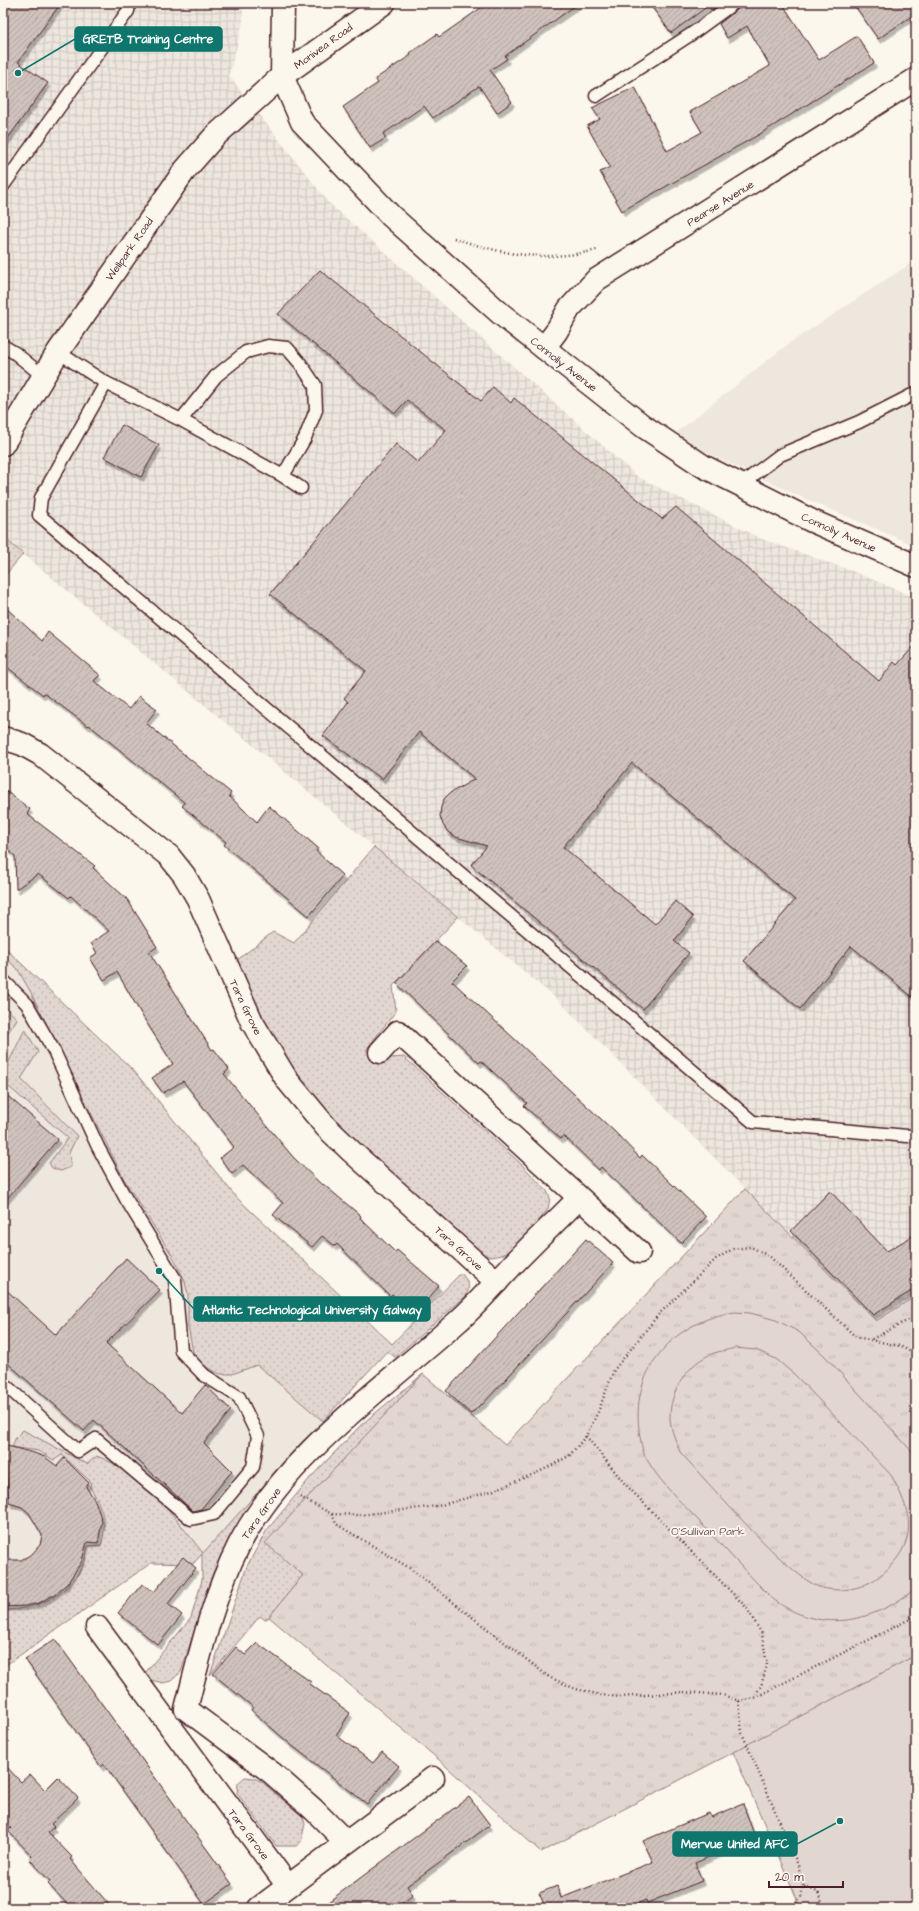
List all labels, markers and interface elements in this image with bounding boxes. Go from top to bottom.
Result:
street label: Monivea Road [291,20,356,73]
callout: GRETB Training Centre [75,27,222,51]
text: GRETB Training Centre [83,31,214,50]
street label: Pearse Avenue [684,177,757,230]
street label: Wellpark Road [102,214,157,284]
street label: Connolly Avenue [527,334,600,396]
street label: Connolly Avenue [798,509,879,557]
street label: Tara Grove [226,977,265,1038]
street label: Tara Grove [431,1223,486,1274]
callout: Atlantic Technological University Galway [194,1297,430,1321]
text: Atlantic Technological University Galway [202,1302,422,1321]
street label: Tara Grove [238,1484,285,1542]
park label: O'Sullivan Park [671,1524,745,1539]
street label: Tara Grove [225,1806,273,1863]
callout: Mervue United AFC [673,1832,797,1856]
text: Mervue United AFC [681,1836,790,1853]
scale bar [769,1863,843,1889]
text: 20 m [775,1869,804,1886]

